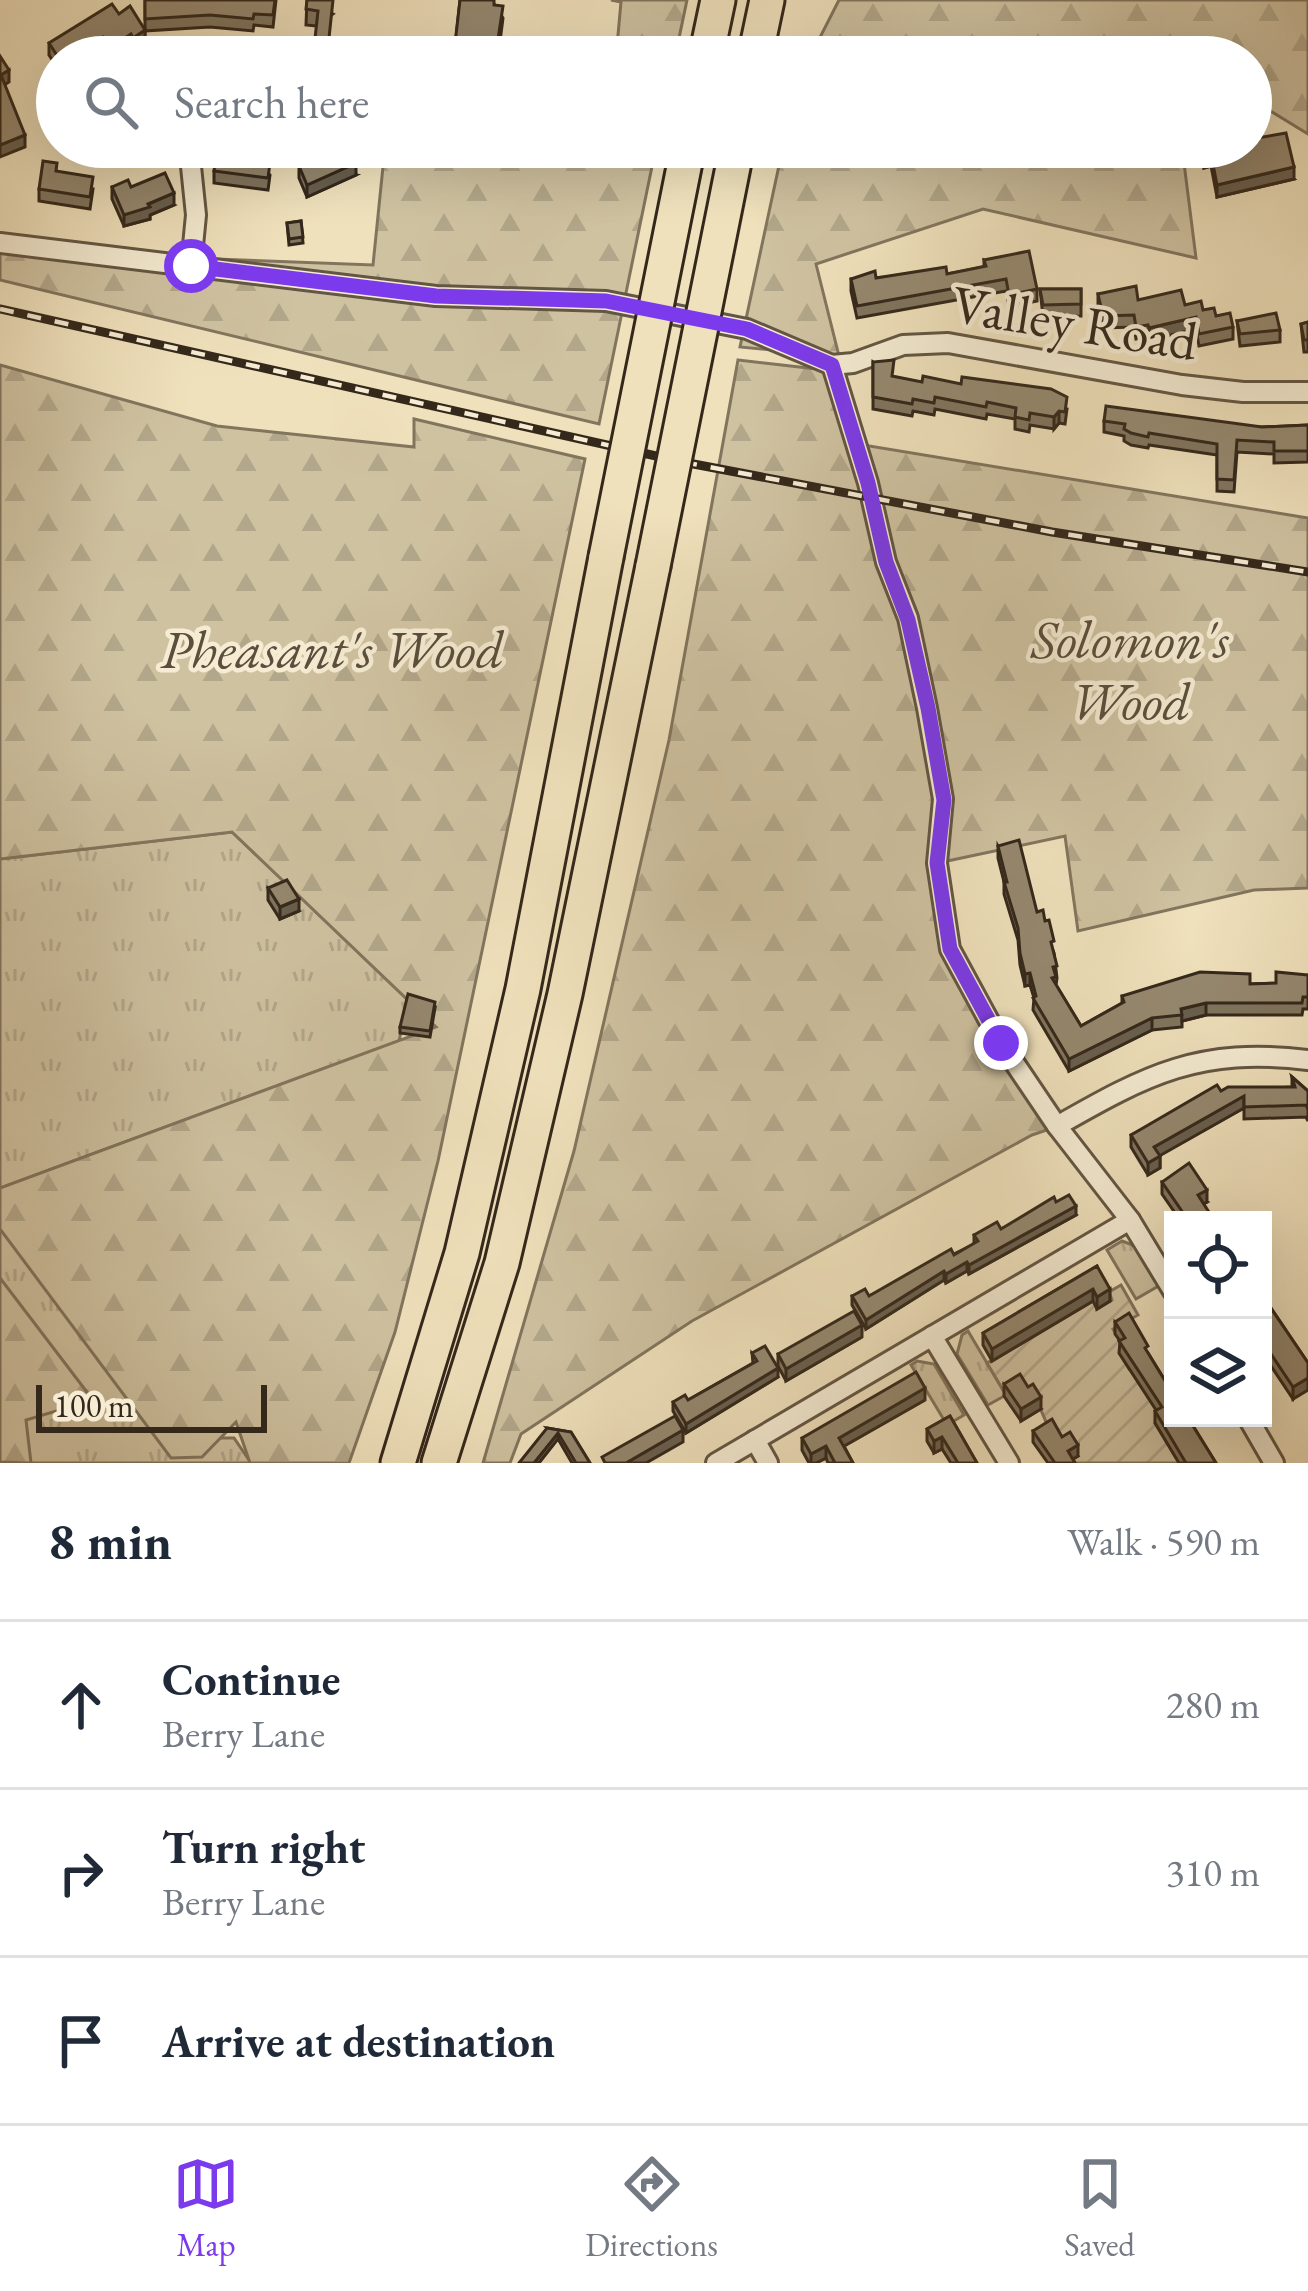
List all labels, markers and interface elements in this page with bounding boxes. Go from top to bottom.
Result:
search box [36,36,1272,168]
icon: search [78,69,144,135]
text: Search here [174,73,369,131]
route start [164,239,218,293]
street label: Valley Road [948,268,1203,376]
park label: Solomon's Wood [1030,604,1230,736]
park label: Pheasant's Wood [160,614,505,684]
route end [974,1016,1028,1070]
map controls [1164,1211,1272,1427]
button: locate [1164,1211,1272,1319]
button: layers [1164,1319,1272,1427]
scale bar [36,1379,267,1432]
text: 100 m [54,1384,134,1427]
text: 8 min [48,1508,172,1574]
text: Walk · 590 m [1067,1516,1260,1567]
text: Continue [162,1650,340,1708]
icon: ahead [48,1672,114,1738]
text: 280 m [1166,1679,1260,1730]
text: Berry Lane [162,1708,325,1759]
text: Turn right [162,1818,365,1876]
icon: right [48,1840,114,1906]
text: 310 m [1166,1847,1260,1898]
text: Berry Lane [162,1876,325,1927]
icon: arrive [48,2008,114,2074]
text: Arrive at destination [162,2012,555,2070]
tab: Map [173,2151,239,2266]
tab: Directions [585,2151,718,2266]
tab: Saved [1064,2151,1135,2266]

